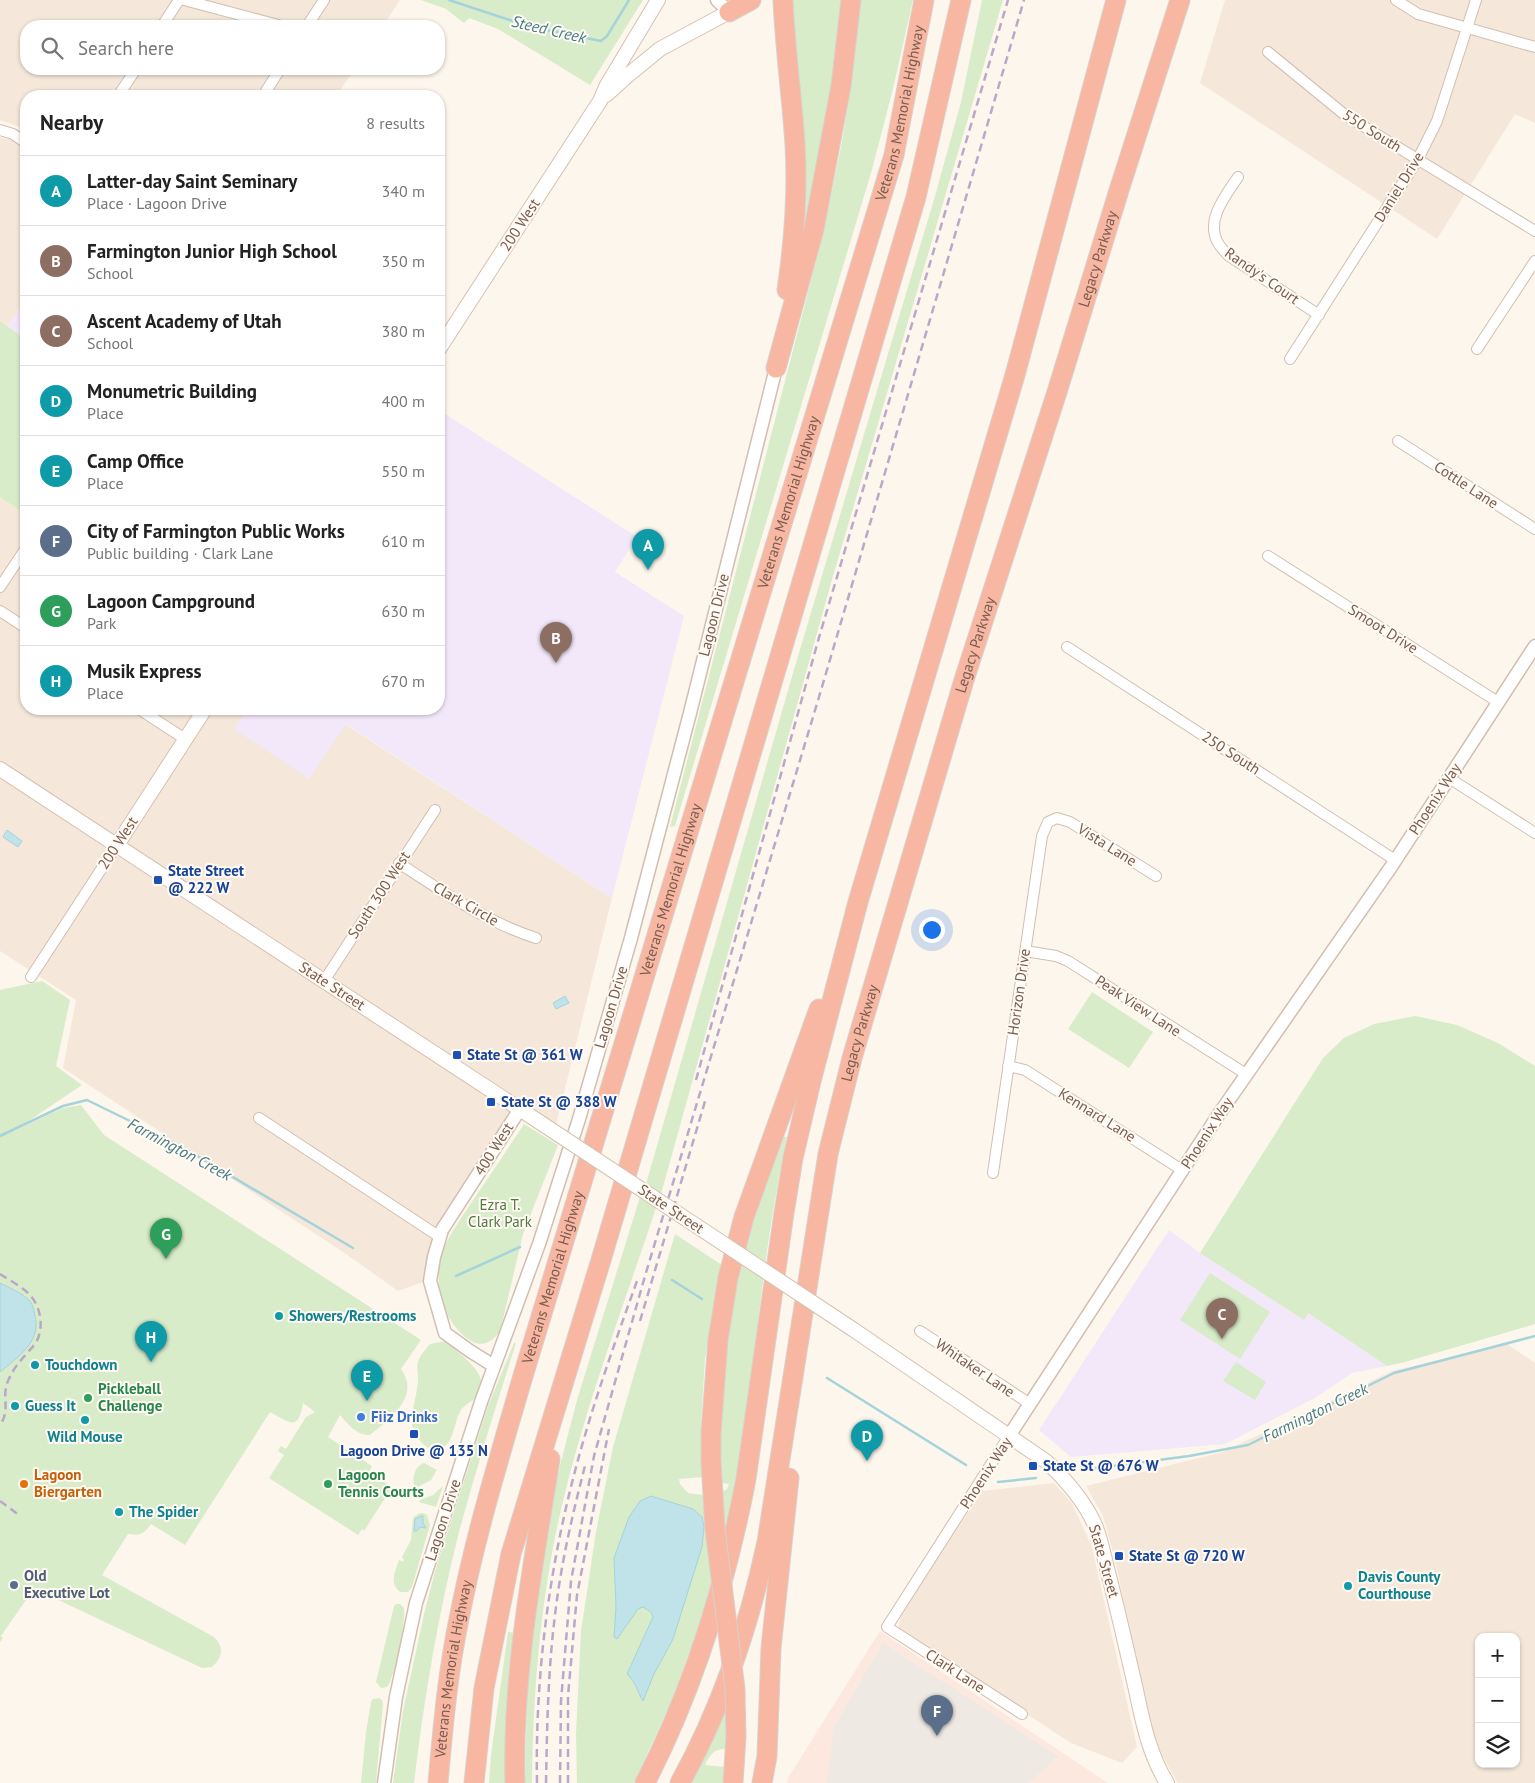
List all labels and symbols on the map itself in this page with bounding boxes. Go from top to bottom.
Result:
water label: Steed Creek [510,11,589,47]
street label: Veterans Memorial Highway [870,24,928,204]
street label: 550 South [1339,105,1405,156]
street label: Daniel Drive [1370,148,1428,225]
street label: 200 West [496,195,544,255]
street label: Legacy Parkway [1074,208,1121,309]
street label: Randy's Court [1221,243,1303,308]
street label: Veterans Memorial Highway [753,413,823,592]
street label: Cottle Lane [1430,457,1502,512]
pin: A [632,529,664,570]
street label: Lagoon Drive [694,571,733,658]
street label: Legacy Parkway [951,594,999,695]
street label: Smoot Drive [1345,600,1422,658]
pin: B [540,622,572,663]
street label: 250 South [1198,727,1264,778]
street label: Phoenix Way [1404,759,1465,838]
street label: Veterans Memorial Highway [635,801,705,979]
street label: 200 West [94,813,142,873]
street label: Vista Lane [1073,818,1140,870]
street label: South 300 West [343,847,414,942]
place label: State Street @ 222 W [168,861,245,897]
marker: State Street @ 222 W [152,874,164,886]
street label: Clark Circle [430,877,502,930]
your location [919,917,945,943]
street label: Horizon Drive [1003,947,1034,1037]
street label: State Street [295,957,369,1014]
street label: Lagoon Drive [590,963,631,1050]
street label: Peak View Lane [1092,971,1185,1040]
street label: Legacy Parkway [837,982,882,1083]
place label: State St @ 361 W [467,1045,583,1064]
marker: State St @ 361 W [451,1049,463,1061]
street label: Kennard Lane [1055,1083,1140,1146]
place label: State St @ 388 W [501,1092,617,1111]
street label: Phoenix Way [1176,1093,1237,1172]
marker: State St @ 388 W [485,1096,497,1108]
water label: Farmington Creek [125,1113,236,1185]
street label: 400 West [470,1119,517,1179]
street label: State Street [635,1180,708,1238]
street label: Veterans Memorial Highway [517,1188,588,1367]
park label: Ezra T. Clark Park [468,1195,533,1231]
pin: G [150,1218,182,1259]
pin: C [1206,1298,1238,1339]
place label: Showers/Restrooms [289,1306,416,1325]
marker: Showers/Restrooms [273,1310,285,1322]
pin: H [135,1321,167,1362]
street label: Whitaker Lane [932,1334,1019,1401]
place label: Touchdown [45,1355,117,1374]
marker: Touchdown [29,1359,41,1371]
pin: E [351,1360,383,1401]
water label: Farmington Creek [1259,1378,1372,1446]
place label: Pickleball Challenge [98,1379,163,1415]
marker: Pickleball Challenge [82,1392,94,1404]
place label: Guess It [25,1396,77,1415]
marker: Guess It [9,1400,21,1412]
place label: Fiiz Drinks [371,1407,438,1426]
marker: Fiiz Drinks [355,1411,367,1423]
marker: Wild Mouse [79,1414,91,1426]
pin: D [851,1420,883,1461]
place label: Wild Mouse [47,1427,123,1446]
marker: Lagoon Drive @ 135 N [408,1428,420,1440]
street label: Phoenix Way [955,1433,1016,1512]
place label: Lagoon Drive @ 135 N [340,1441,488,1460]
place label: State St @ 676 W [1043,1456,1159,1475]
marker: State St @ 676 W [1027,1460,1039,1472]
place label: Lagoon Biergarten [34,1465,102,1501]
place label: Lagoon Tennis Courts [338,1465,424,1501]
street label: Lagoon Drive [420,1477,465,1563]
marker: Lagoon Biergarten [18,1478,30,1490]
marker: Lagoon Tennis Courts [322,1478,334,1490]
place label: The Spider [129,1502,199,1521]
marker: The Spider [113,1506,125,1518]
street label: State Street [1085,1522,1124,1600]
place label: State St @ 720 W [1129,1546,1245,1565]
marker: State St @ 720 W [1113,1550,1125,1562]
place label: Old Executive Lot [24,1566,110,1602]
place label: Davis County Courthouse [1358,1567,1441,1603]
street label: Veterans Memorial Highway [430,1578,476,1760]
marker: Old Executive Lot [8,1579,20,1591]
marker: Davis County Courthouse [1342,1580,1354,1592]
street label: Clark Lane [922,1644,989,1697]
pin: F [921,1695,953,1736]

